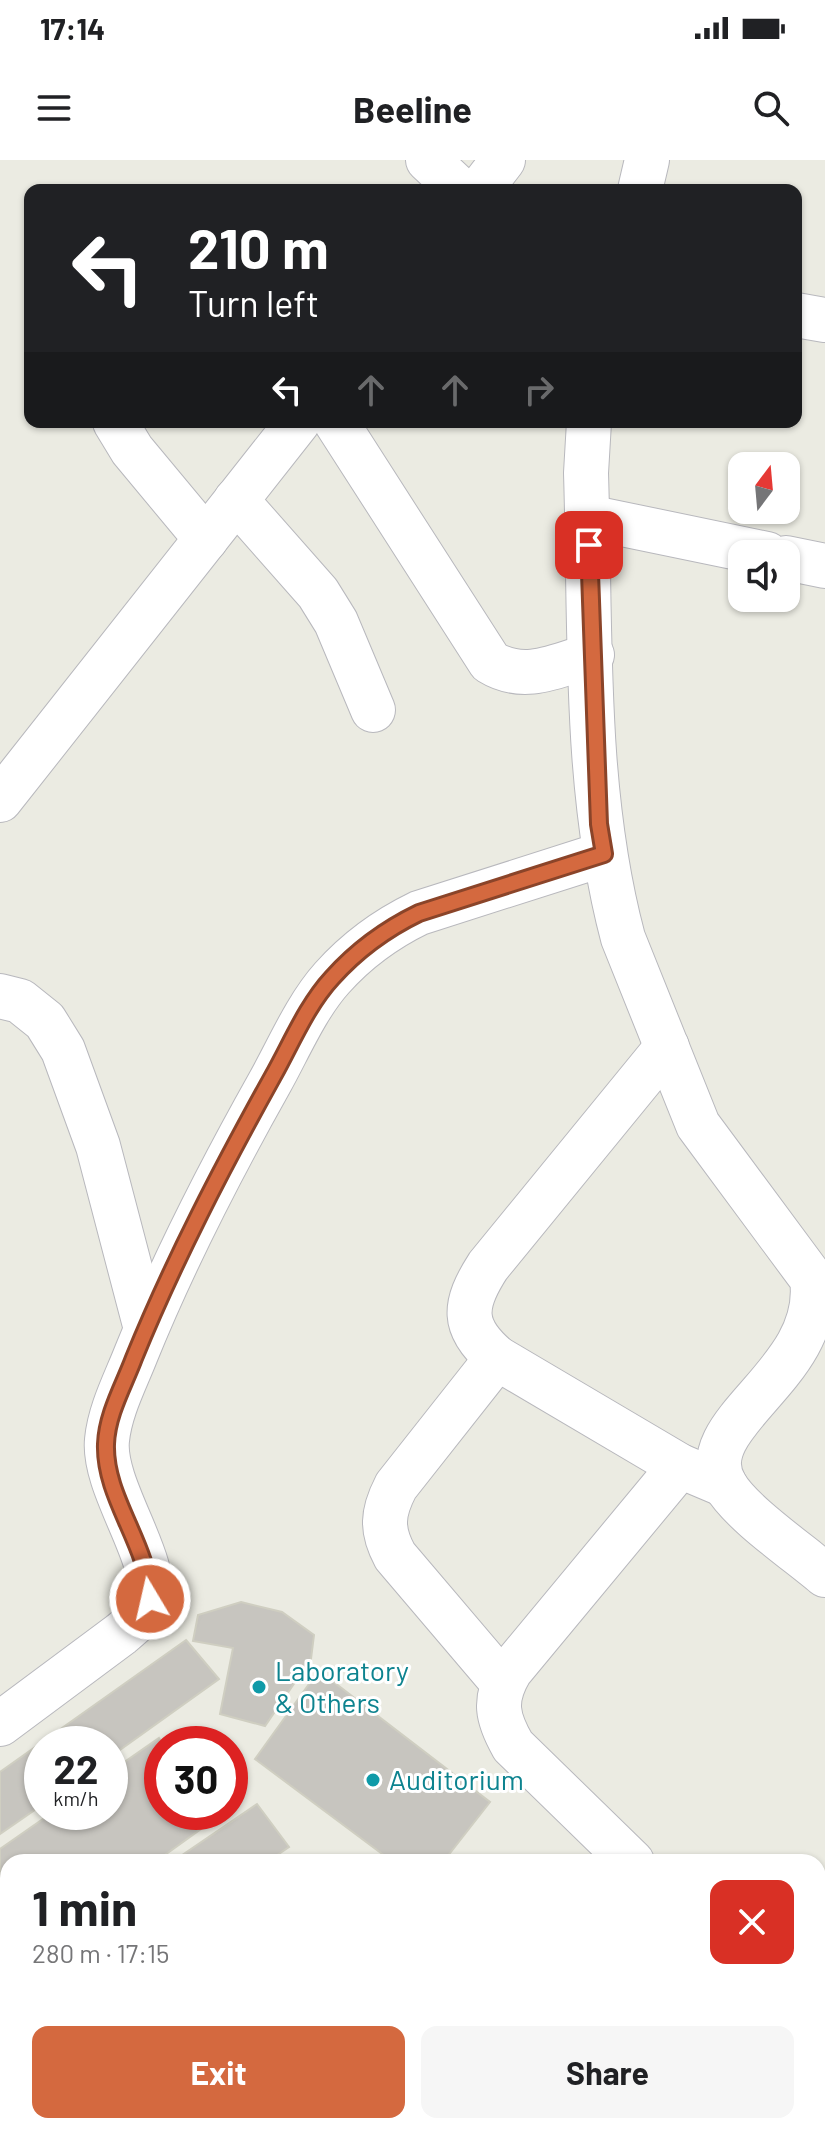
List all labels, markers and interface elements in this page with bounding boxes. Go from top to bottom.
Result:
text: 17:14 [40,10,105,46]
icon: menu [32,86,76,130]
icon: search [749,86,793,130]
text: Beeline [353,87,472,130]
text: 210 m [188,213,329,280]
icon: left [56,216,160,320]
text: Turn left [188,281,319,324]
icon: left [265,368,309,412]
icon: ahead [349,368,393,412]
icon: ahead [433,368,477,412]
icon: right [517,368,561,412]
north arrow [728,452,800,524]
map controls [728,452,800,612]
pin [555,511,623,579]
icon: arrive [567,523,611,567]
button: sound [728,540,800,612]
position arrow [108,1557,192,1641]
place label: Laboratory & Others [275,1653,409,1719]
marker: Laboratory & Others [250,1678,268,1696]
speed limit sign: 30 [144,1726,248,1830]
text: 22 [54,1744,98,1792]
place label: Auditorium [389,1762,524,1796]
marker: Auditorium [364,1771,382,1789]
text: km/h [53,1786,99,1810]
text: 1 min [32,1878,137,1936]
button: close [710,1880,794,1964]
text: 280 m · 17:15 [32,1937,169,1968]
button: Exit [32,2026,405,2118]
button: Share [421,2026,794,2118]

